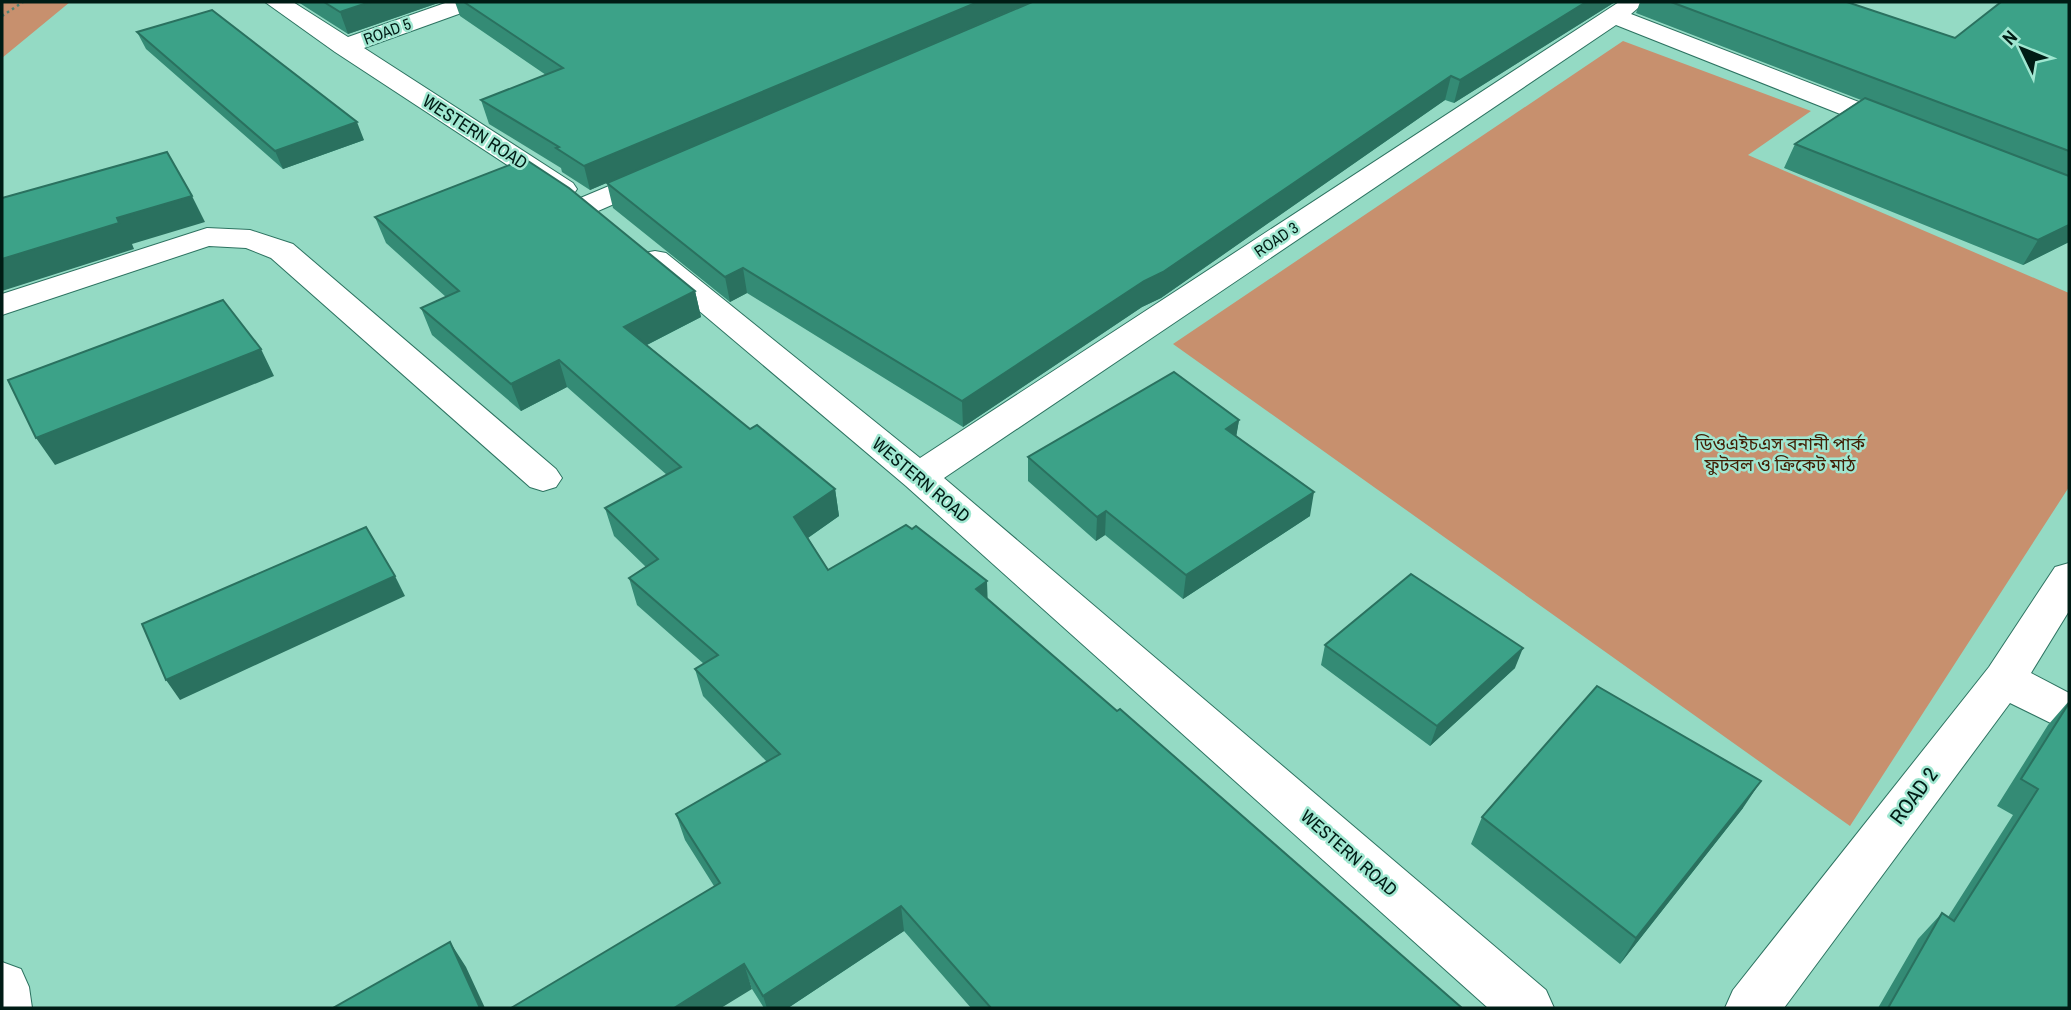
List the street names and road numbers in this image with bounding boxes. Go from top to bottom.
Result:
street label: ROAD 5 [360,12,414,50]
street label: WESTERN ROAD [418,88,533,175]
street label: ROAD 3 [1250,216,1302,262]
street label: WESTERN ROAD [867,431,976,528]
street label: ROAD 2 [1883,761,1944,830]
street label: WESTERN ROAD [1296,804,1403,902]

